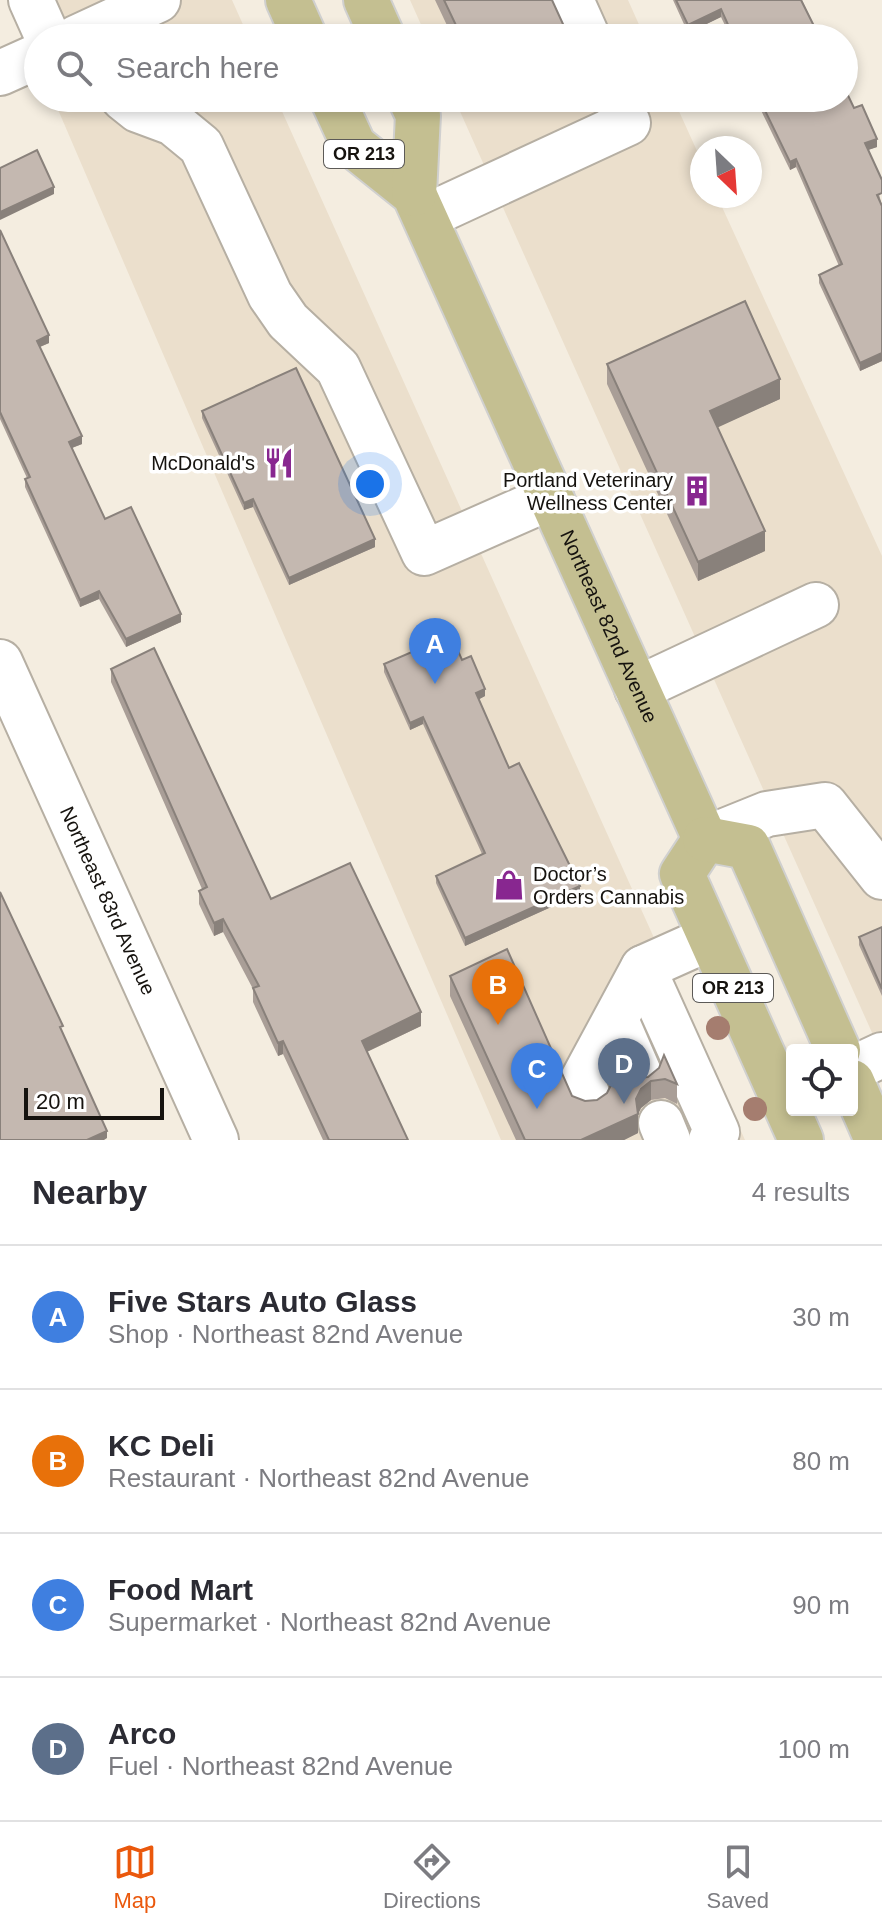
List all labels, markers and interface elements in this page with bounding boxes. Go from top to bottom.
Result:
search box [24,24,858,112]
icon: search [52,46,96,90]
text: Search here [116,51,279,84]
north arrow [690,136,762,208]
road number: OR 213 [324,140,404,168]
restaurant icon: McDonald's [262,446,296,480]
place label: McDonald's [151,452,255,474]
your location [350,464,390,504]
place label: Portland Veterinary Wellness Center [503,469,673,514]
building icon: Portland Veterinary Wellness Center [680,474,714,508]
street label: Northeast 82nd Avenue [556,527,662,726]
pin: A [409,618,461,684]
street label: Northeast 83rd Avenue [56,803,160,998]
place label: Doctor’s Orders Cannabis [533,863,684,908]
shop icon: Doctor’s Orders Cannabis [492,868,526,902]
pin: B [472,959,524,1025]
road number: OR 213 [693,974,773,1002]
pin: D [598,1038,650,1104]
pin: C [511,1043,563,1109]
map controls [786,1044,858,1116]
button: locate [786,1044,858,1116]
scale bar [24,1084,164,1120]
text: 20 m [36,1089,85,1114]
text: Nearby [32,1173,147,1211]
text: 4 results [752,1177,850,1207]
text: Five Stars Auto Glass [108,1285,417,1318]
text: A [49,1302,67,1332]
text: 30 m [792,1302,850,1332]
text: Shop · Northeast 82nd Avenue [108,1319,463,1349]
text: KC Deli [108,1429,215,1462]
text: B [49,1446,67,1476]
text: 80 m [792,1446,850,1476]
text: Restaurant · Northeast 82nd Avenue [108,1463,530,1493]
text: Food Mart [108,1573,253,1606]
text: C [49,1590,67,1620]
text: 90 m [792,1590,850,1620]
text: Supermarket · Northeast 82nd Avenue [108,1607,551,1637]
text: Arco [108,1717,176,1750]
text: D [49,1734,67,1764]
text: 100 m [778,1734,850,1764]
text: Fuel · Northeast 82nd Avenue [108,1751,453,1781]
tab: Map [113,1840,157,1914]
tab: Directions [383,1840,481,1914]
tab: Saved [707,1840,769,1914]

